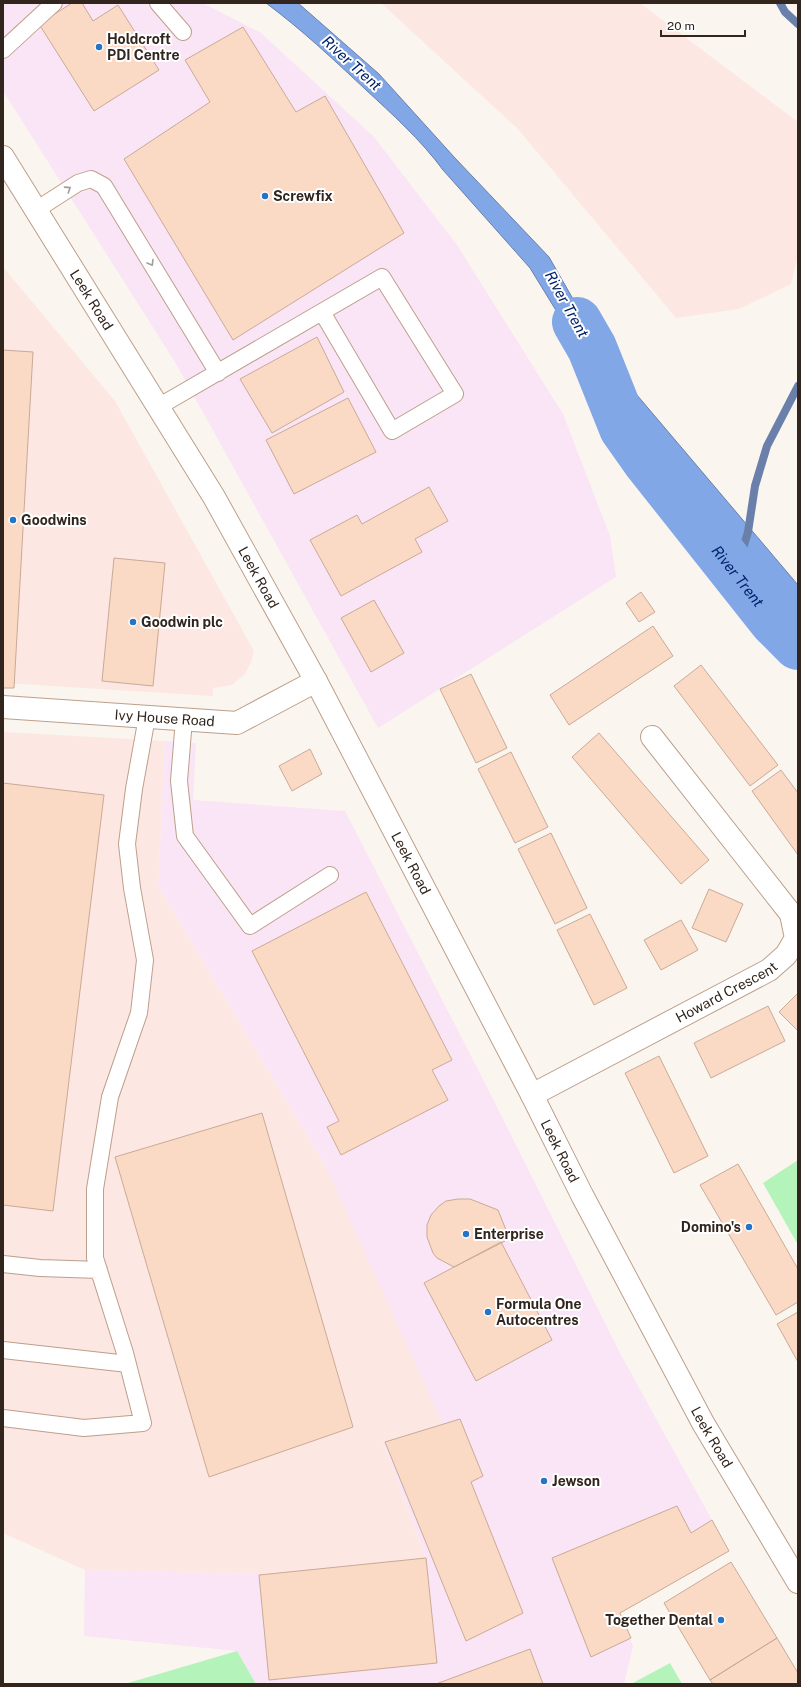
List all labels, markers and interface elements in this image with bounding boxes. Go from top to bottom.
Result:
scale bar [661,12,745,38]
text: 20 m [667,19,695,33]
place label: Holdcroft PDI Centre [107,31,180,63]
water label: River Trent [319,32,385,94]
marker: Holdcroft PDI Centre [94,42,104,52]
one-way arrow [64,186,71,194]
place label: Screwfix [273,188,333,204]
marker: Screwfix [260,191,270,201]
one-way arrow [147,259,154,266]
street label: Leek Road [67,267,116,333]
water label: River Trent [542,268,592,340]
place label: Goodwins [21,512,87,528]
marker: Goodwins [8,515,18,525]
water label: River Trent [709,542,768,610]
street label: Leek Road [235,544,282,611]
place label: Goodwin plc [141,614,223,630]
marker: Goodwin plc [128,617,138,627]
street label: Ivy House Road [114,707,215,729]
street label: Leek Road [388,829,434,897]
street label: Howard Crescent [673,958,781,1026]
street label: Leek Road [538,1117,582,1185]
place label: Domino's [681,1219,741,1235]
marker: Domino's [744,1222,754,1232]
place label: Enterprise [474,1226,544,1242]
marker: Enterprise [461,1229,471,1239]
place label: Formula One Autocentres [496,1296,582,1328]
marker: Formula One Autocentres [483,1307,493,1317]
street label: Leek Road [688,1404,736,1471]
place label: Jewson [552,1473,600,1489]
marker: Jewson [539,1476,549,1486]
place label: Together Dental [605,1612,713,1628]
marker: Together Dental [716,1615,726,1625]

